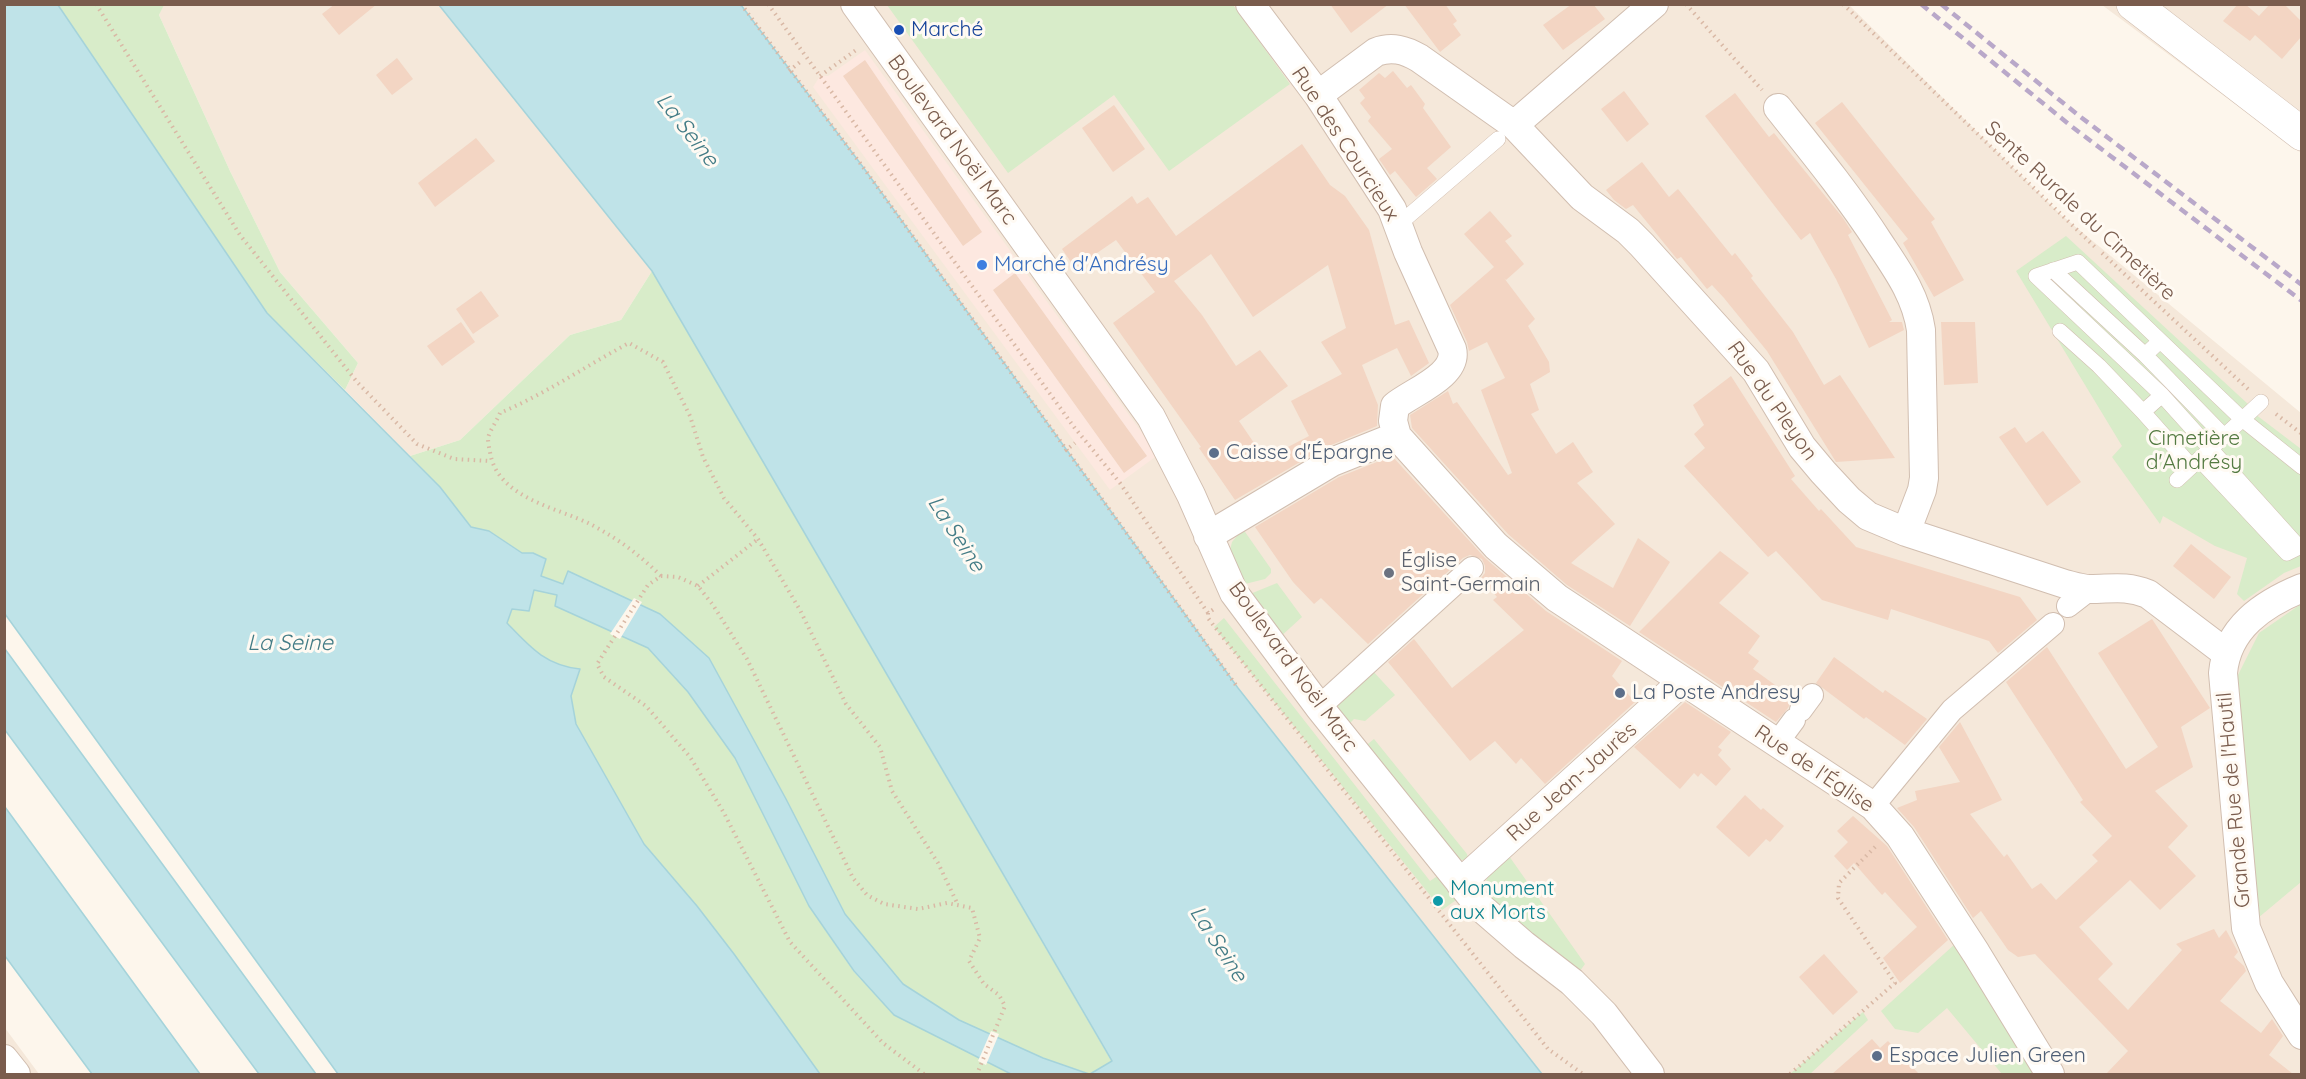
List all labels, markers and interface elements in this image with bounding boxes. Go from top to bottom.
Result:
place label: Marché [911,17,983,43]
marker: Marché [892,23,906,37]
street label: Boulevard Noël Marc [882,50,1022,230]
street label: Rue des Courcieux [1286,62,1404,226]
water label: La Seine [650,88,724,172]
street label: Sente Rurale du Cimetière [1979,116,2181,306]
place label: Marché d'Andrésy [994,252,1169,278]
marker: Marché d'Andrésy [975,258,989,272]
street label: Rue du Pleyon [1722,337,1822,465]
park label: Cimetière d'Andrésy [2146,426,2242,476]
place label: Caisse d'Épargne [1226,440,1393,466]
marker: Caisse d'Épargne [1207,446,1221,460]
water label: La Seine [922,491,990,577]
place label: Église Saint-Germain [1401,548,1541,598]
marker: Église Saint-Germain [1382,566,1396,580]
street label: Boulevard Noël Marc [1223,577,1363,757]
water label: La Seine [247,630,333,656]
place label: La Poste Andresy [1632,680,1801,706]
marker: La Poste Andresy [1613,686,1627,700]
street label: Grande Rue de l'Hautil [2212,691,2256,909]
street label: Rue Jean-Jaurès [1502,717,1642,847]
street label: Rue de l'Église [1749,720,1879,818]
place label: Monument aux Morts [1450,876,1554,926]
marker: Monument aux Morts [1431,894,1445,908]
water label: La Seine [1184,901,1252,987]
place label: Espace Julien Green [1889,1043,2086,1069]
marker: Espace Julien Green [1870,1049,1884,1063]

